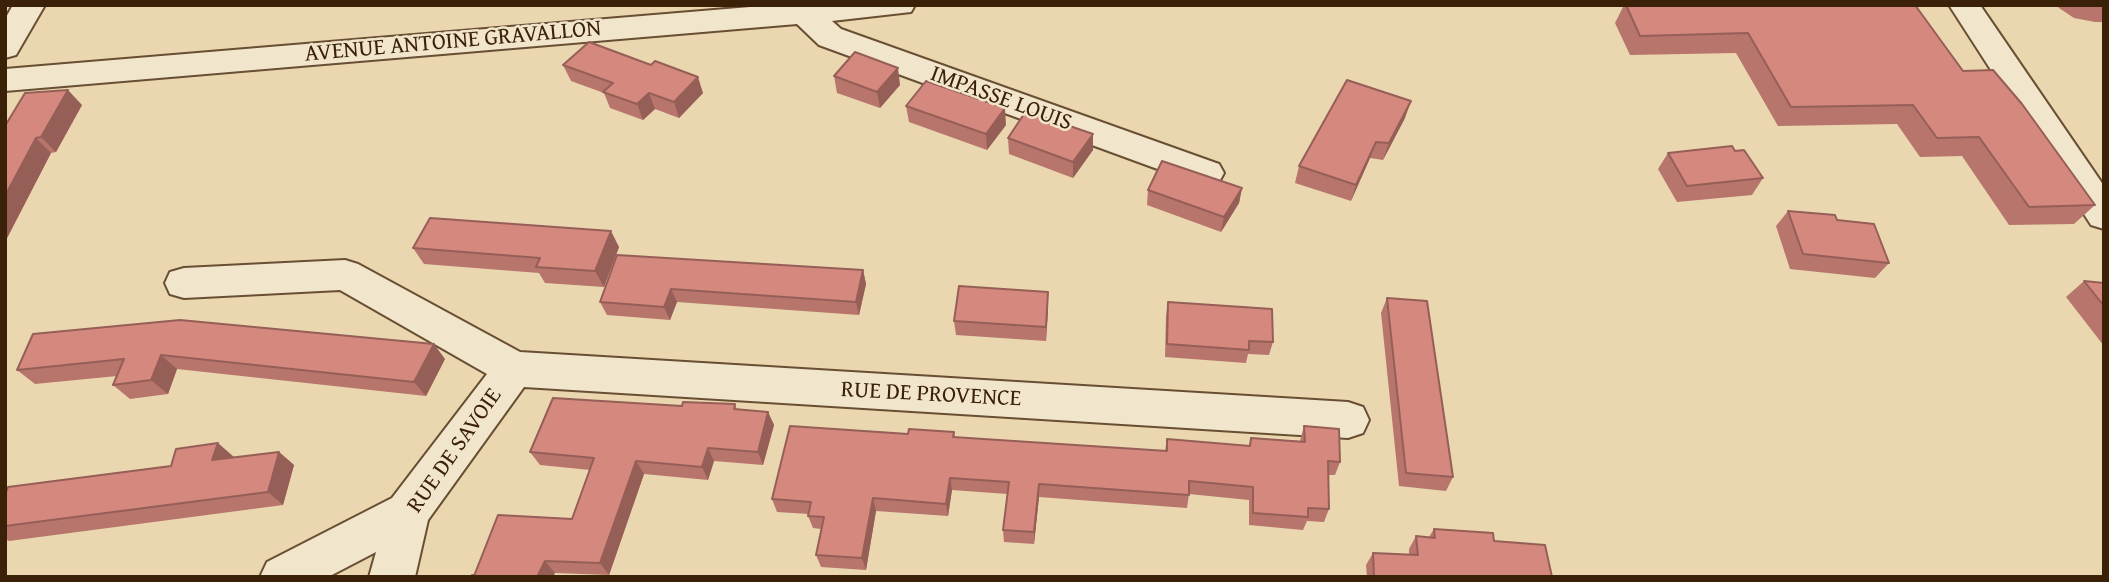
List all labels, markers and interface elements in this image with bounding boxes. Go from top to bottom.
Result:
street label: AVENUE ANTOINE GRAVALLON [304,15,602,69]
street label: IMPASSE LOUIS [926,61,1076,137]
street label: RUE DE PROVENCE [840,376,1022,414]
street label: RUE DE SAVOIE [402,383,508,519]

